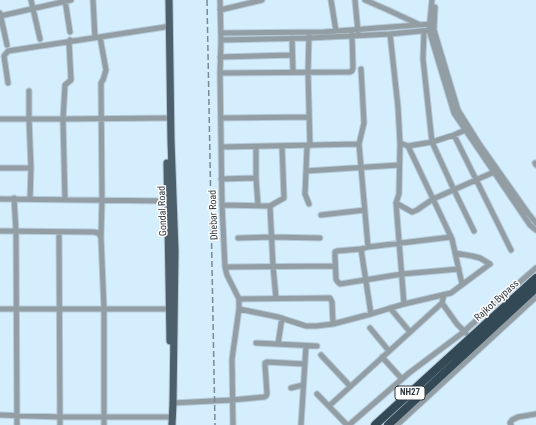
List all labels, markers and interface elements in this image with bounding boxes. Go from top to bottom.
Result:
street label: Gondal Road [156,186,170,236]
street label: Dhebar Road [207,190,221,240]
street label: Rajkot Bypass [472,278,522,324]
road number: NH27 [395,386,425,400]

